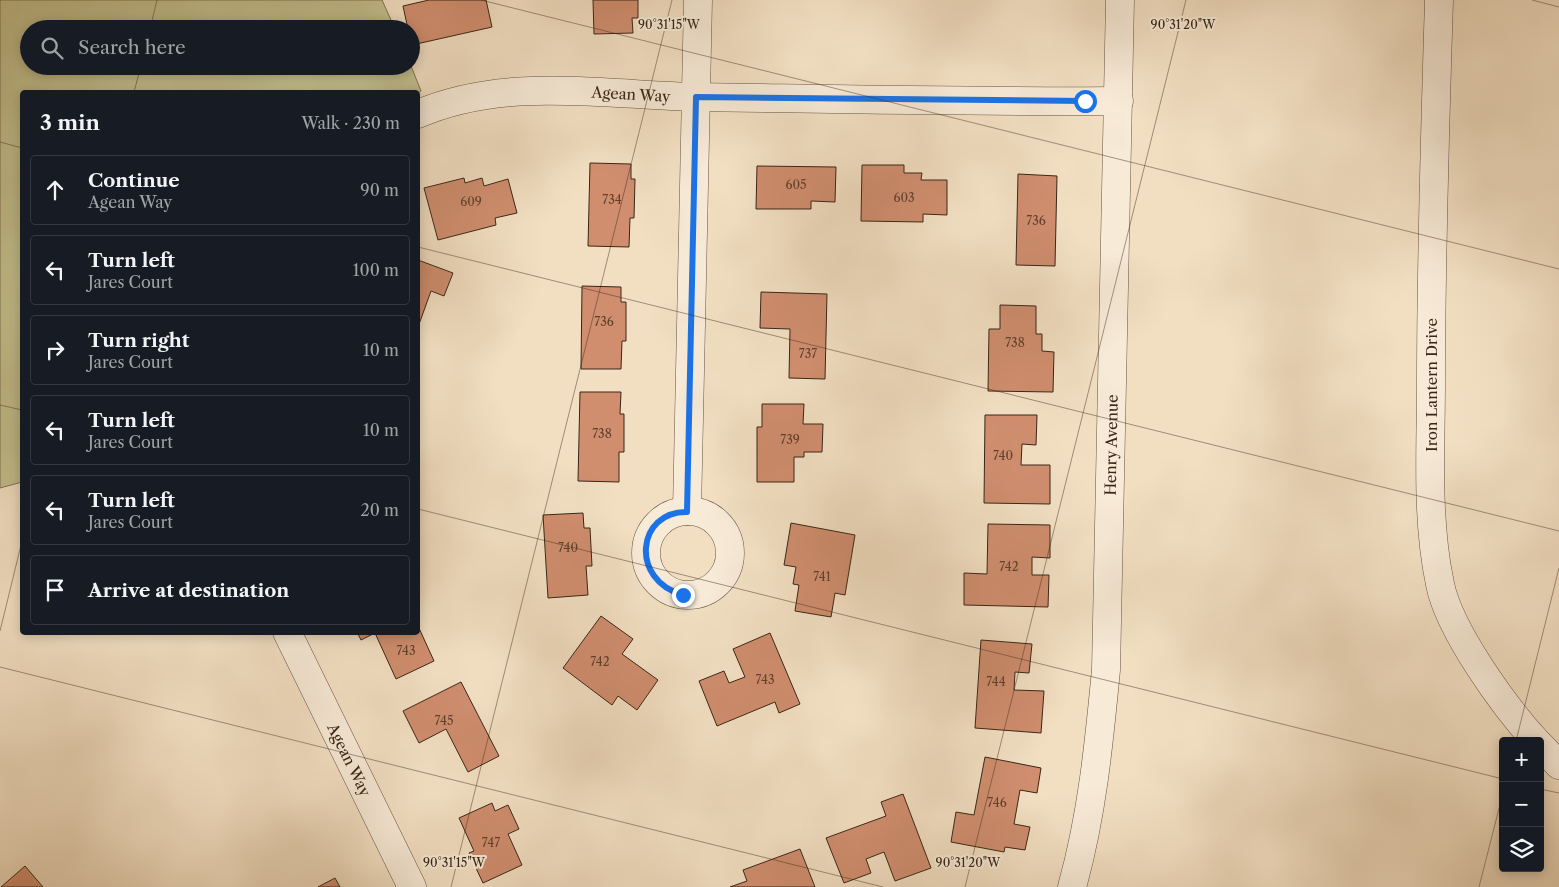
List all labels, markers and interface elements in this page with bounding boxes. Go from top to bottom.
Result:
text: 90°31'15"W [638,17,701,32]
text: 90°31'20"W [1151,17,1216,32]
search box [20,20,420,75]
icon: search [38,34,66,62]
text: Search here [78,36,186,59]
street label: Agean Way [590,82,672,106]
route start [1074,90,1097,113]
text: 3 min [40,110,100,135]
text: Walk · 230 m [301,113,400,133]
text: Continue [88,169,180,192]
icon: ahead [41,176,69,204]
house number: 605 [785,177,807,192]
text: 90 m [360,180,399,200]
house number: 603 [893,190,915,205]
text: Agean Way [88,192,172,212]
house number: 734 [602,192,622,207]
house number: 609 [460,194,482,209]
house number: 736 [1026,213,1046,228]
text: Turn left [88,249,175,272]
icon: left [41,256,69,284]
text: 100 m [353,260,399,280]
text: Jares Court [88,272,173,292]
house number: 736 [594,314,614,329]
street label: Iron Lantern Drive [1422,318,1441,452]
text: Turn right [88,329,189,352]
house number: 738 [1005,335,1025,350]
icon: right [41,336,69,364]
text: 10 m [363,340,399,360]
house number: 737 [799,346,817,361]
text: Jares Court [88,352,173,372]
street label: Henry Avenue [1100,394,1121,496]
text: Turn left [88,409,175,432]
icon: left [41,416,69,444]
text: 10 m [363,420,399,440]
house number: 738 [592,426,612,441]
text: Jares Court [88,432,173,452]
house number: 739 [780,432,800,447]
house number: 740 [993,448,1013,463]
text: Turn left [88,489,175,512]
icon: left [41,496,69,524]
text: 20 m [360,500,399,520]
text: Jares Court [88,512,173,532]
house number: 740 [558,540,578,555]
house number: 742 [999,559,1019,574]
house number: 741 [813,569,831,584]
icon: arrive [41,576,69,604]
text: Arrive at destination [88,579,289,602]
route end [672,584,695,607]
house number: 743 [396,643,416,658]
house number: 742 [590,654,610,669]
house number: 743 [755,672,775,687]
house number: 744 [986,674,1006,689]
house number: 745 [435,713,454,728]
street label: Agean Way [323,719,376,800]
map controls [1499,737,1544,872]
button: + [1499,737,1544,782]
button: − [1499,782,1544,827]
house number: 746 [987,795,1007,810]
button: layers [1499,827,1544,872]
house number: 747 [482,835,500,850]
text: 90°31'15"W [423,855,486,870]
text: 90°31'20"W [936,855,1001,870]

